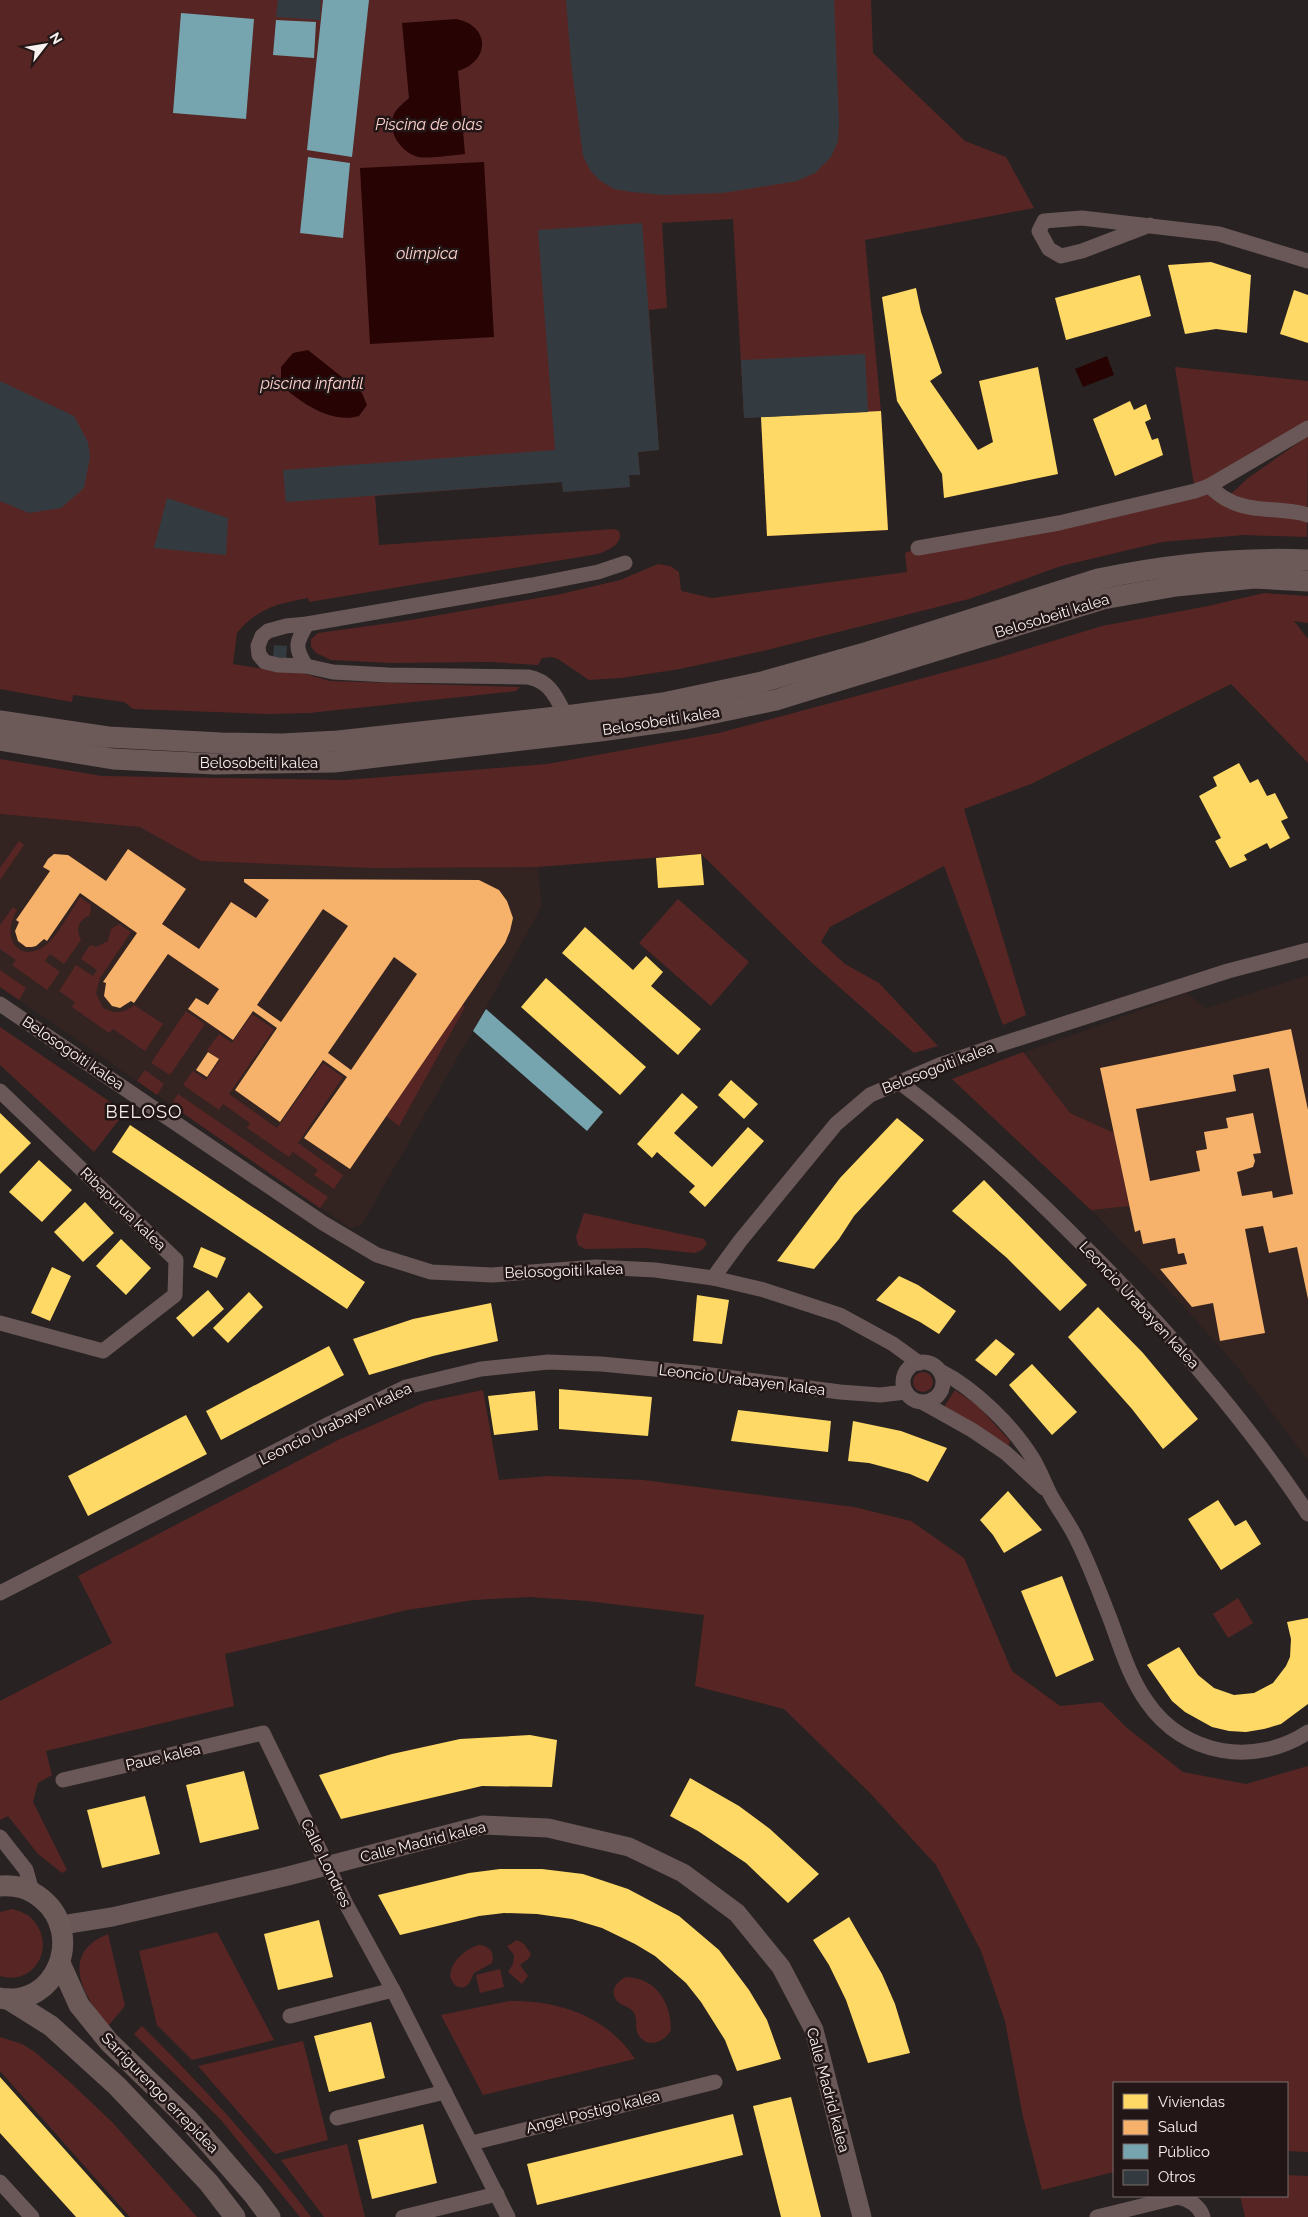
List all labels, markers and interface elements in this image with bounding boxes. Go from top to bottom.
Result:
north arrow [20,20,70,70]
text: N [47,30,66,47]
water label: Piscina de olas [375,115,483,134]
water label: olimpica [396,244,458,263]
water label: piscina infantil [259,374,364,393]
street label: Belosobeiti kalea [993,590,1111,642]
street label: Belosobeiti kalea [601,703,721,739]
street label: Belosobeiti kalea [200,754,318,772]
street label: Belosogoiti kalea [19,1012,127,1094]
street label: Belosogoiti kalea [879,1038,997,1098]
district label: BELOSO [106,1101,182,1122]
street label: Ribapurua kalea [76,1164,170,1254]
street label: Leoncio Urabayen kalea [1075,1238,1203,1372]
street label: Belosogoiti kalea [504,1260,624,1282]
street label: Leoncio Urabayen kalea [658,1361,826,1399]
street label: Leoncio Urabayen kalea [256,1379,414,1469]
street label: Paue kalea [124,1740,202,1774]
street label: Calle Londres [297,1816,355,1910]
street label: Calle Madrid kalea [358,1818,488,1866]
street label: Calle Madrid kalea [803,2026,853,2154]
street label: Sarrigurengo errepidea [98,2029,222,2157]
legend [1113,2082,1288,2197]
street label: Angel Postigo kalea [524,2087,662,2137]
text: Viviendas [1158,2093,1225,2111]
text: Salud [1158,2118,1198,2136]
text: Público [1158,2143,1210,2161]
text: Otros [1158,2168,1195,2186]

